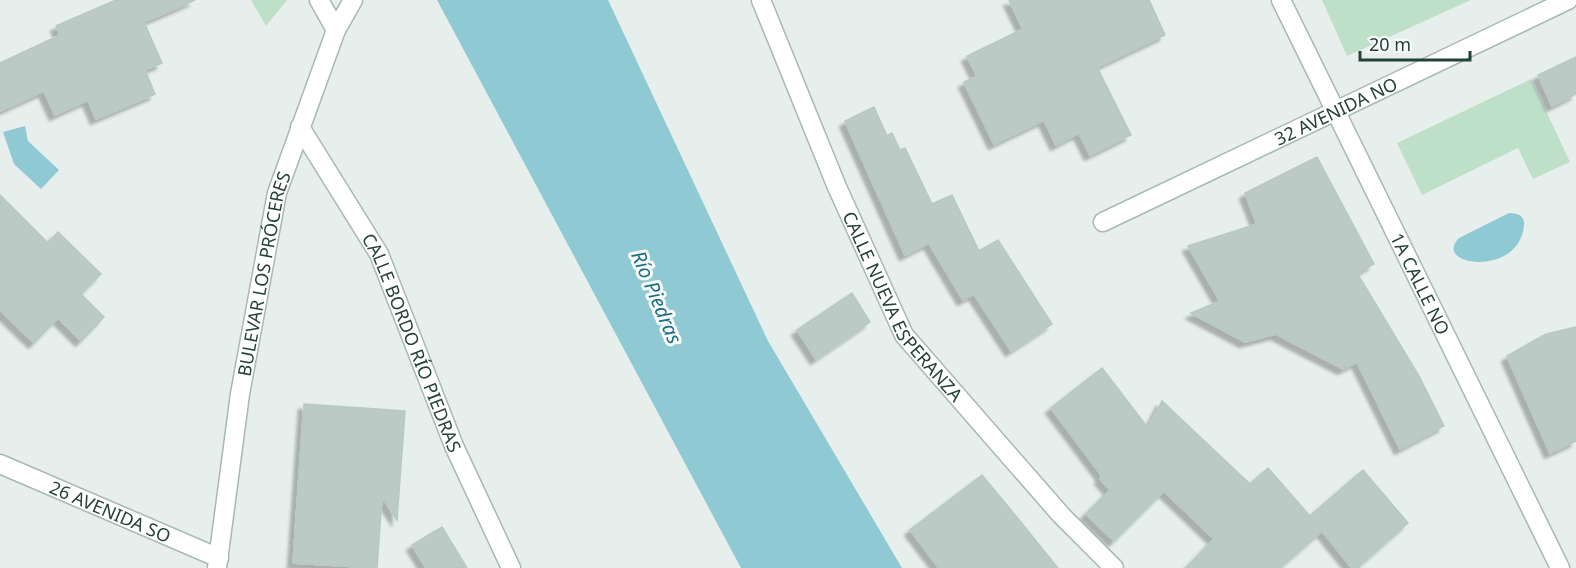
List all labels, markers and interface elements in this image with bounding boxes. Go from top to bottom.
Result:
scale bar [1360,24,1470,62]
text: 20 m [1369,32,1411,56]
street label: 32 AVENIDA NO [1270,71,1401,150]
street label: BULEVAR LOS PRÓCERES [232,168,296,378]
street label: CALLE NUEVA ESPERANZA [838,207,969,407]
street label: CALLE BORDO RÍO PIEDRAS [357,228,467,456]
street label: 1A CALLE NO [1385,229,1455,339]
water label: Río Piedras [625,246,689,348]
street label: 26 AVENIDA SO [46,475,175,548]

